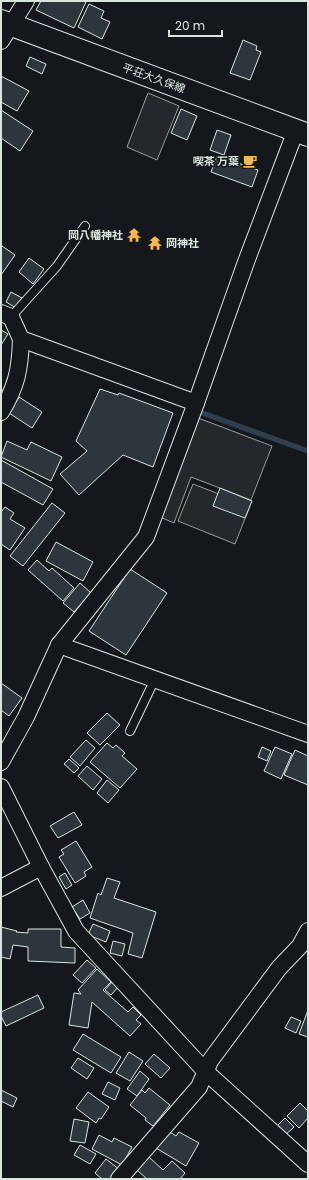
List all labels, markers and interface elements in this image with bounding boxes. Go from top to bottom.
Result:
scale bar [169,12,222,38]
text: 20 m [175,17,205,34]
street label: 平荘大久保線 [120,59,188,97]
place label: 喫茶 万葉 [193,153,239,169]
cafe icon: 喫茶 万葉 [242,153,258,169]
place label: 岡八幡神社 [68,227,123,243]
temple icon: 岡八幡神社 [126,227,142,243]
temple icon: 岡神社 [147,235,163,251]
place label: 岡神社 [166,235,199,251]

